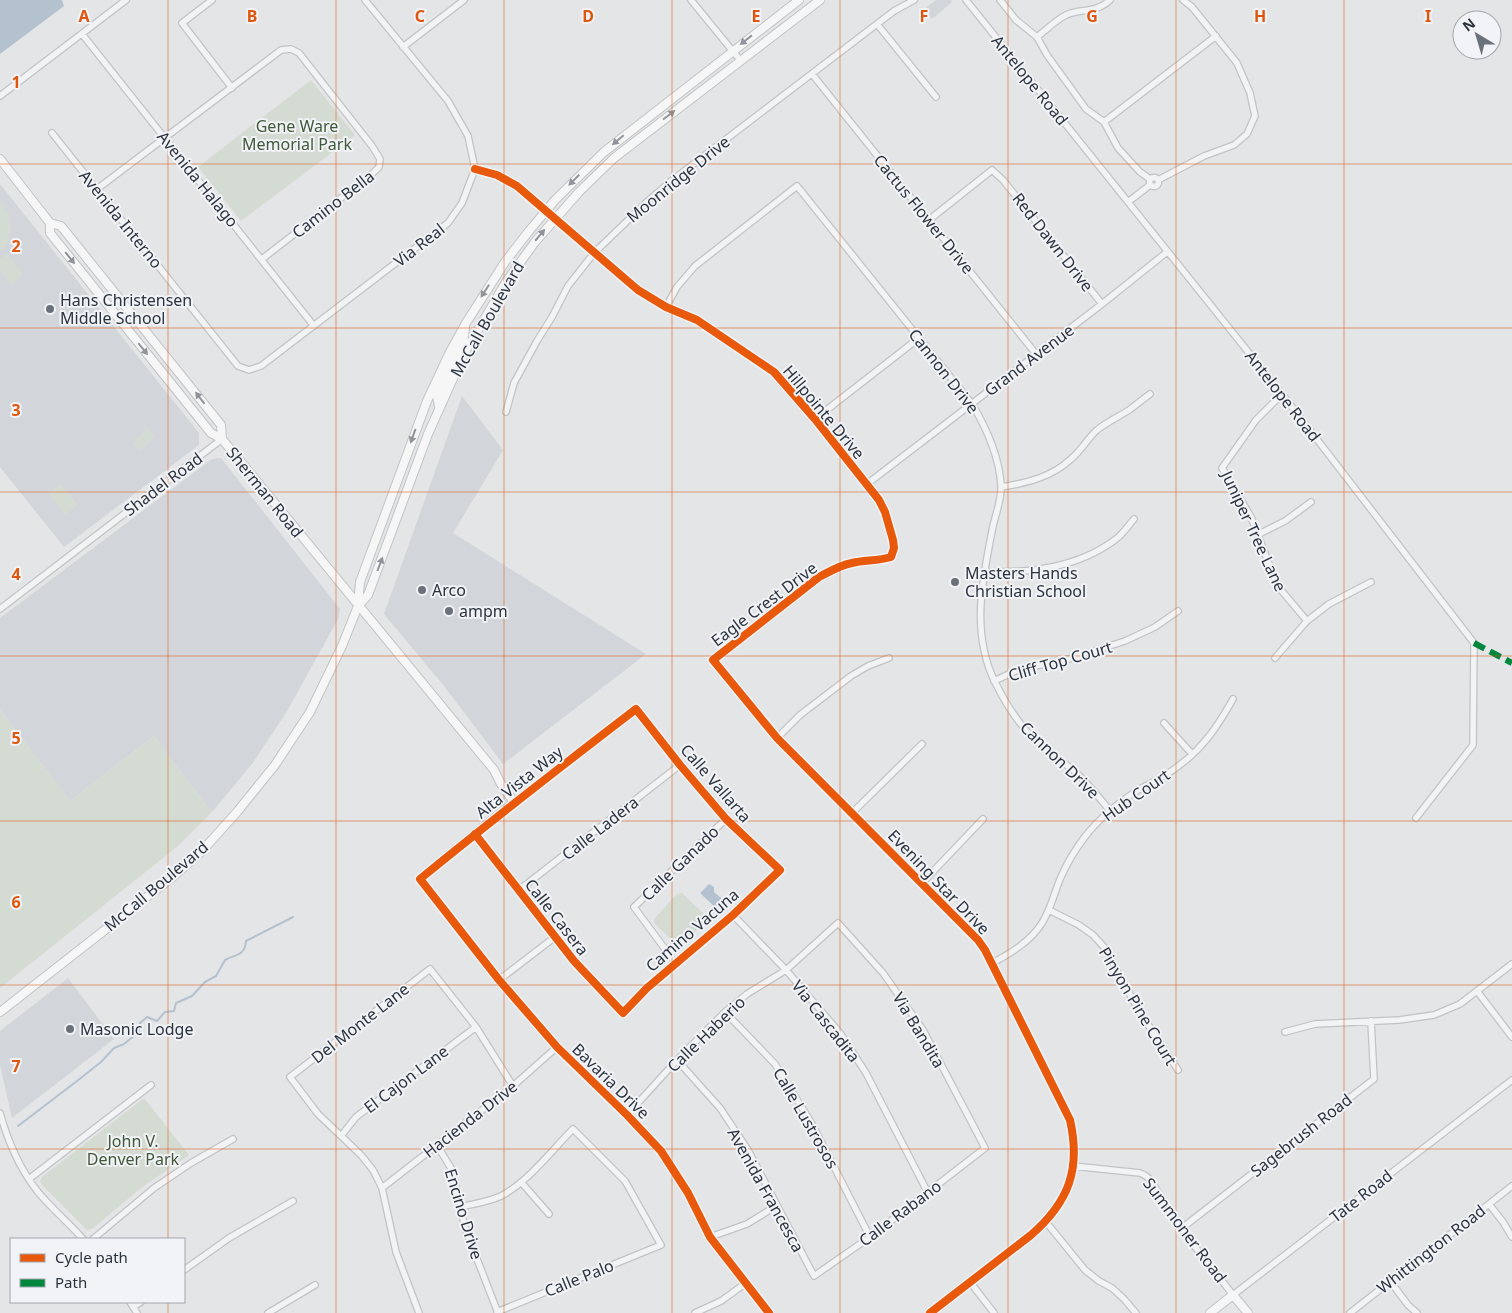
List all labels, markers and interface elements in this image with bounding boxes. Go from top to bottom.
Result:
text: A [78,5,90,27]
text: B [247,5,257,27]
text: C [415,5,425,27]
text: D [582,5,594,27]
text: E [752,5,761,27]
text: F [920,5,928,27]
text: G [1086,5,1098,27]
text: H [1254,5,1266,27]
text: I [1425,5,1431,27]
north arrow [1452,10,1502,60]
text: N [1458,13,1479,35]
street label: Antelope Road [987,30,1073,130]
one-way arrow [740,35,753,46]
text: 1 [11,71,21,93]
one-way arrow [662,110,676,120]
park label: Gene Ware Memorial Park [242,115,352,155]
street label: Avenida Halago [152,126,244,232]
street label: Moonridge Drive [622,131,734,227]
one-way arrow [612,134,625,145]
street label: Cactus Flower Drive [869,150,979,278]
street label: Avenida Interno [74,165,168,273]
street label: Camino Bella [287,165,379,243]
one-way arrow [568,174,580,186]
street label: Red Dawn Drive [1007,188,1099,296]
street label: Via Real [389,218,449,272]
one-way arrow [535,229,546,242]
text: 2 [11,235,21,257]
one-way arrow [65,251,75,265]
street label: McCall Boulevard [445,257,529,381]
one-way arrow [480,284,490,298]
place label: Hans Christensen Middle School [60,289,192,329]
marker: Hans Christensen Middle School [44,303,56,315]
street label: Grand Avenue [980,319,1078,401]
street label: Cannon Drive [904,324,984,418]
one-way arrow [137,342,148,355]
street label: Antelope Road [1240,346,1326,446]
street label: Hillpointe Drive [778,360,870,464]
one-way arrow [194,392,205,405]
text: 3 [11,399,21,421]
one-way arrow [409,429,416,444]
street label: Sherman Road [222,442,308,542]
street label: Shadel Road [119,447,207,521]
street label: Juniper Tree Lane [1216,465,1292,595]
one-way arrow [377,556,384,571]
street label: Eagle Crest Drive [706,557,822,651]
place label: Masters Hands Christian School [965,562,1086,602]
text: 4 [11,563,21,585]
marker: Masters Hands Christian School [949,576,961,588]
place label: Arco [432,579,466,601]
marker: Arco [416,584,428,596]
place label: ampm [459,600,508,622]
marker: ampm [443,605,455,617]
street label: Cliff Top Court [1006,636,1115,686]
street label: Cannon Drive [1016,717,1104,803]
text: 5 [11,727,21,749]
street label: Calle Vallarta [676,739,756,827]
street label: Alta Vista Way [471,740,568,823]
street label: Hub Court [1098,764,1174,826]
street label: Calle Ladera [557,791,643,865]
street label: Calle Ganado [637,821,723,905]
street label: Evening Star Drive [883,825,995,939]
street label: McCall Boulevard [99,836,213,936]
street label: Calle Casera [520,874,594,960]
street label: Camino Vacuna [641,883,743,977]
text: 6 [11,891,21,913]
street label: Pinyon Pine Court [1094,943,1182,1070]
street label: Via Cascadita [787,975,865,1067]
street label: Del Monte Lane [307,978,413,1068]
street label: Via Bandita [888,988,950,1072]
street label: Calle Haberio [662,991,750,1077]
place label: Masonic Lodge [80,1018,193,1040]
marker: Masonic Lodge [64,1023,76,1035]
street label: Bavaria Drive [567,1038,655,1124]
street label: El Cajon Lane [359,1040,453,1118]
text: 7 [11,1055,21,1077]
street label: Calle Lustrosos [768,1063,844,1173]
street label: Hacienda Drive [418,1075,522,1163]
street label: Sagebrush Road [1246,1088,1356,1182]
street label: Avenida Francesca [723,1124,809,1256]
park label: John V. Denver Park [87,1130,180,1170]
street label: Tate Road [1325,1165,1397,1227]
street label: Encino Drive [440,1166,488,1262]
street label: Summoner Road [1138,1173,1232,1287]
street label: Calle Rabano [854,1175,946,1251]
street label: Whittington Road [1372,1200,1490,1298]
legend [10,1238,185,1303]
text: Cycle path [55,1247,128,1267]
street label: Calle Palo [541,1254,617,1302]
text: Path [55,1272,87,1292]

